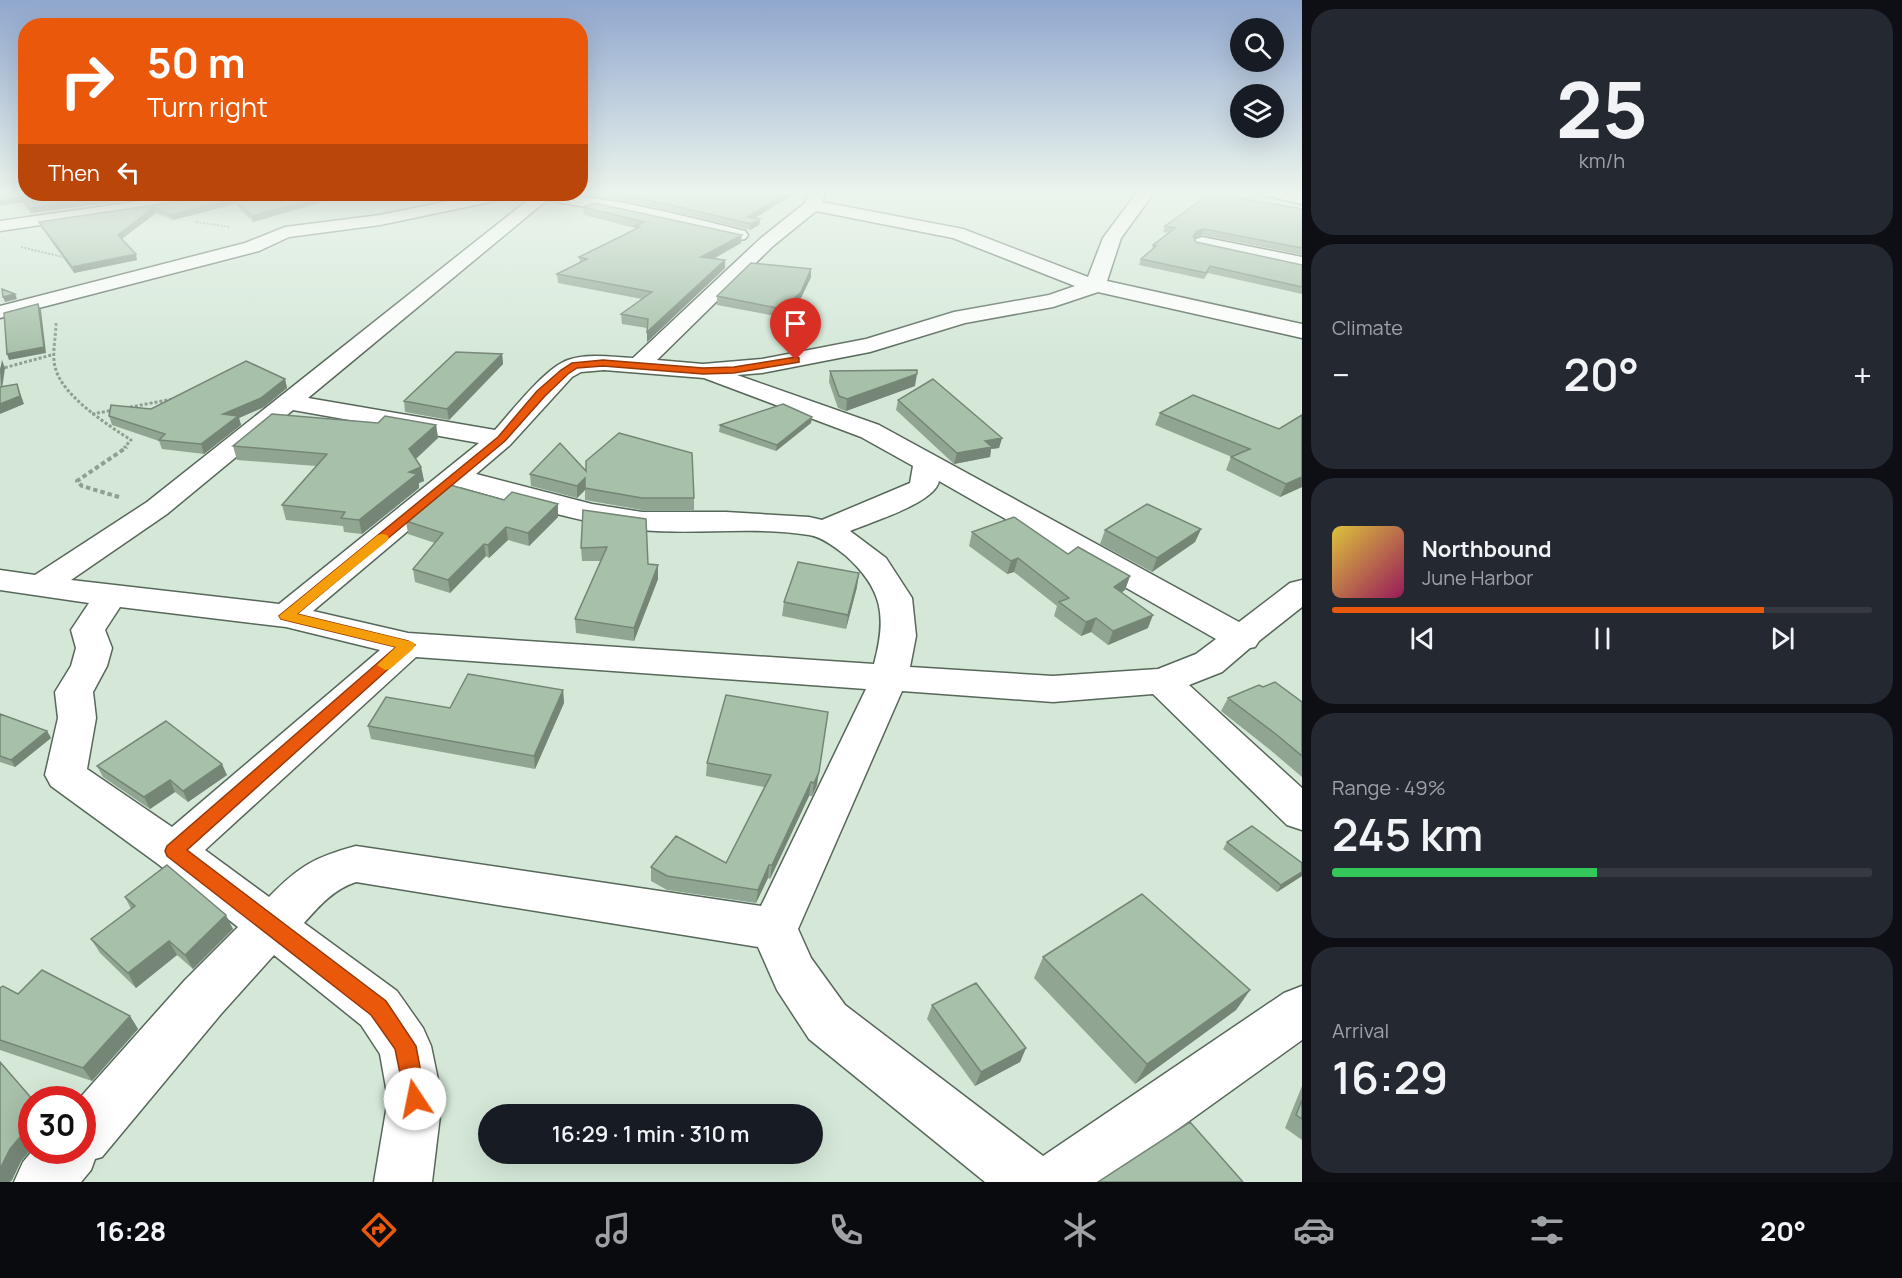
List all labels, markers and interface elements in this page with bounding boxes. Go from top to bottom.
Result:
map controls [1230,18,1284,138]
button: search [1230,18,1284,72]
text: 50 m [147,33,245,91]
icon: right [48,42,126,120]
text: 25 [1556,55,1648,161]
button: layers [1230,84,1284,138]
text: Turn right [147,88,268,125]
text: km/h [1579,147,1625,174]
icon: left [112,156,145,189]
text: Then [48,158,100,188]
pin [770,298,821,360]
icon: arrive [779,307,812,340]
text: Climate [1332,314,1403,341]
text: 20° [1564,343,1639,405]
text: − [1332,352,1350,397]
text: + [1853,352,1872,397]
text: Northbound [1422,534,1552,564]
text: June Harbor [1422,564,1534,591]
icon: previous [1406,622,1439,655]
icon: pause [1586,622,1619,655]
icon: next [1766,622,1799,655]
text: Range · 49% [1332,774,1446,801]
text: 245 km [1332,803,1483,865]
text: Arrival [1332,1017,1389,1044]
text: 16:29 [1332,1046,1448,1108]
position arrow [383,1067,447,1131]
speed limit sign: 30 [18,1086,96,1164]
text: 16:29 · 1 min · 310 m [552,1119,749,1149]
icon: directions [358,1209,400,1251]
icon: music [592,1209,634,1251]
icon: phone [825,1209,867,1251]
icon: climate [1059,1209,1101,1251]
icon: car [1293,1209,1335,1251]
icon: filters [1526,1209,1568,1251]
text: 16:28 [96,1212,166,1249]
text: 20° [1760,1212,1806,1249]

